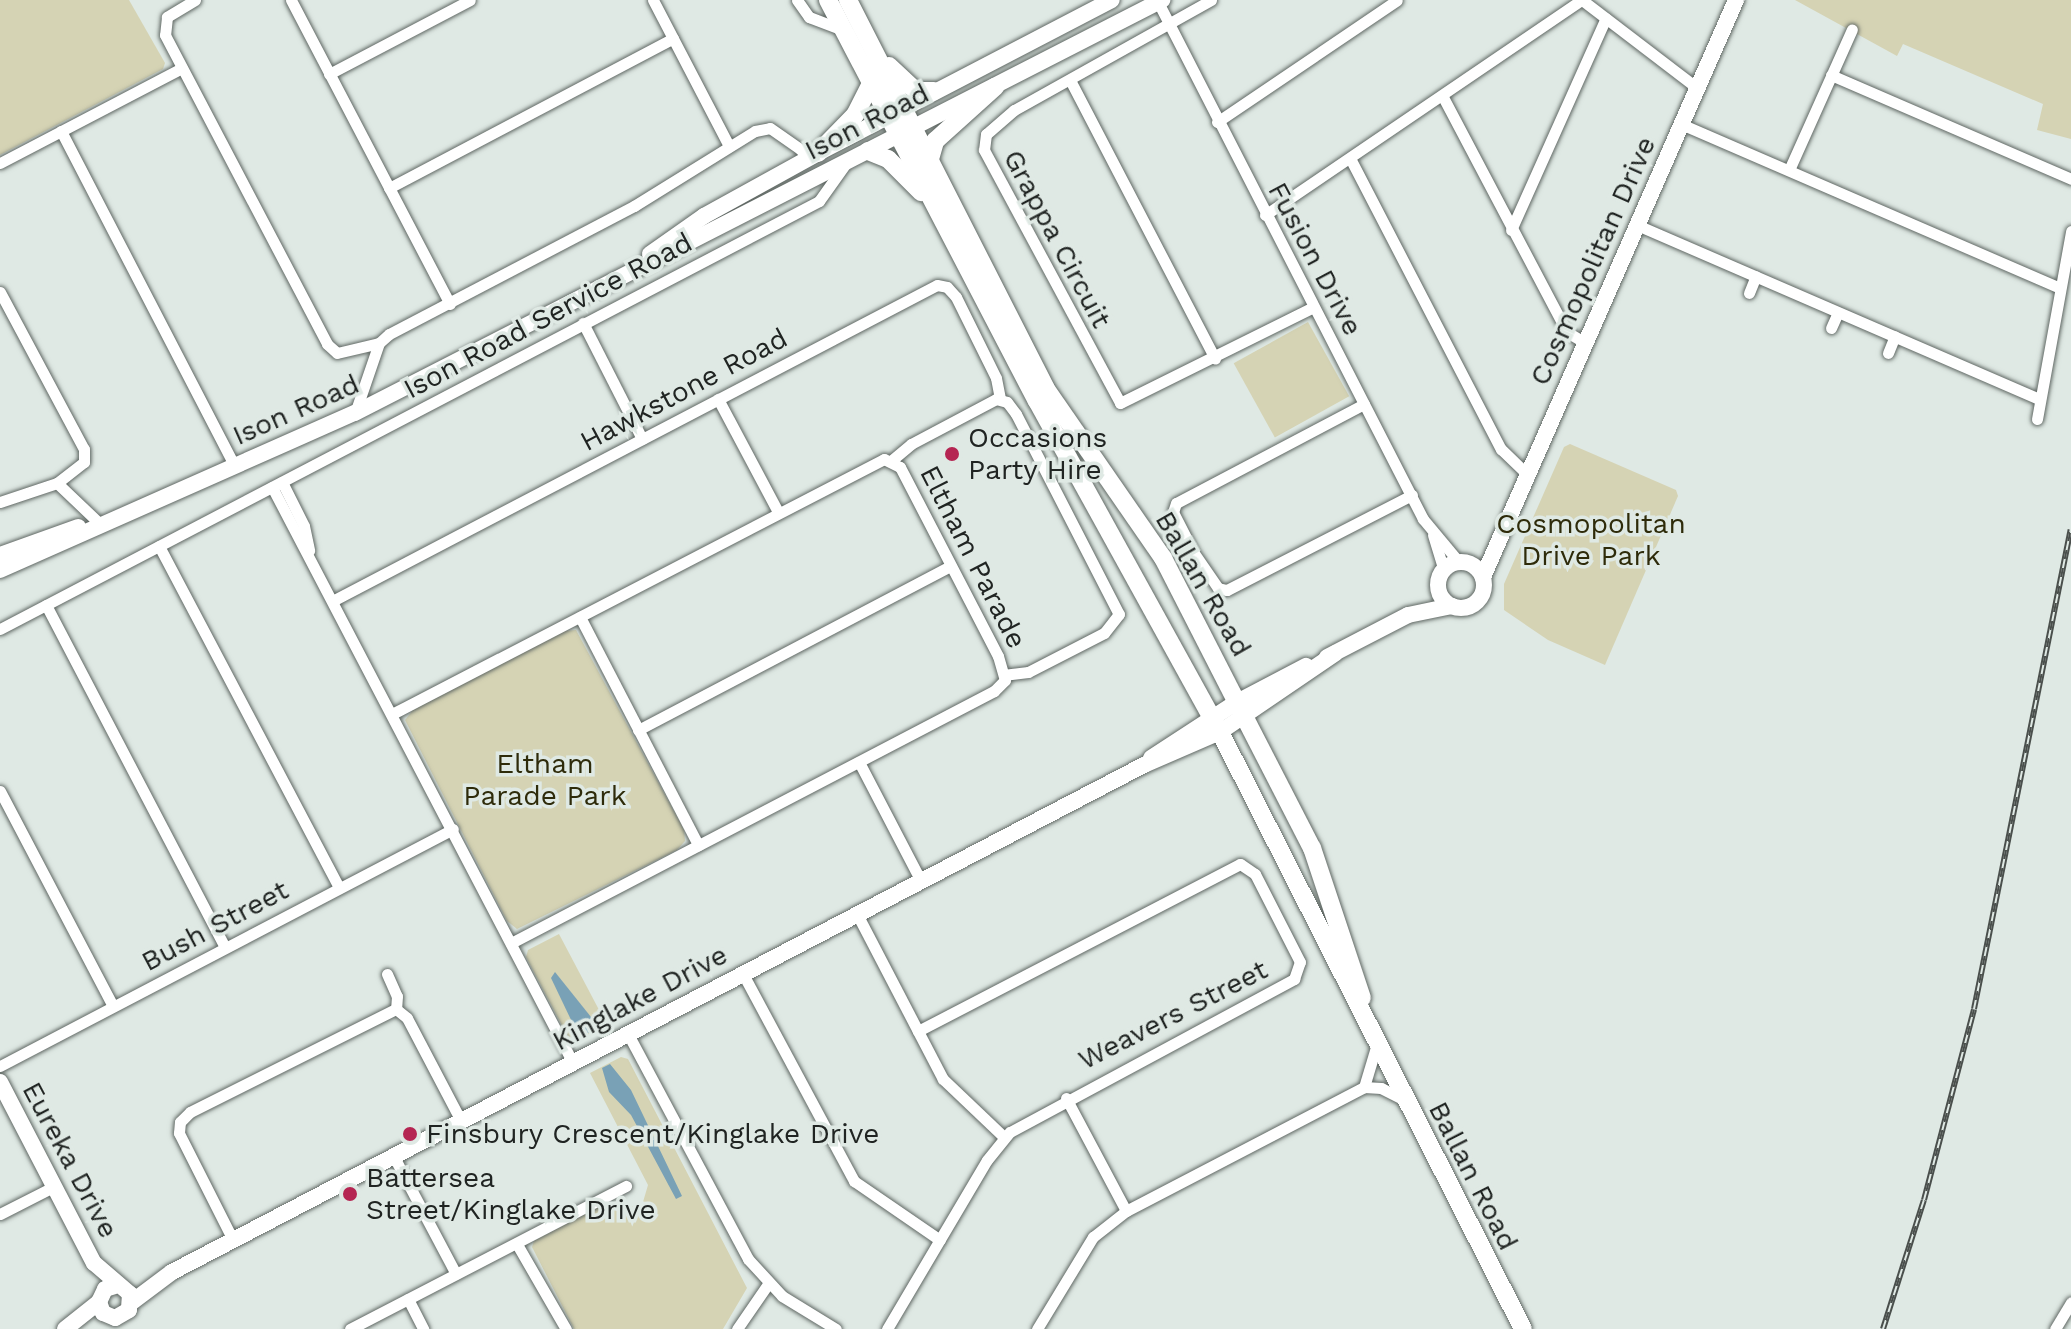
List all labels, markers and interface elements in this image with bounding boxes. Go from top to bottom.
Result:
street label: Ison Road [799,76,935,168]
street label: Cosmopolitan Drive [1523,131,1663,391]
street label: Grappa Circuit [996,144,1118,334]
street label: Fusion Drive [1261,177,1369,341]
street label: Ison Road Service Road [398,226,698,406]
street label: Hawkstone Road [575,321,793,459]
street label: Ison Road [228,367,364,453]
place label: Occasions Party Hire [968,421,1107,487]
marker: Occasions Party Hire [943,445,961,463]
street label: Eltham Parade [913,460,1033,654]
street label: Ballan Road [1148,505,1258,663]
park label: Cosmopolitan Drive Park [1496,507,1686,573]
park label: Eltham Parade Park [463,747,627,813]
street label: Bush Street [136,873,294,979]
street label: Kinglake Drive [547,938,733,1058]
street label: Weavers Street [1073,953,1273,1077]
street label: Eureka Drive [15,1076,125,1244]
street label: Ballan Road [1421,1096,1525,1256]
place label: Finsbury Crescent/Kinglake Drive [426,1117,880,1151]
marker: Finsbury Crescent/Kinglake Drive [401,1125,419,1143]
place label: Battersea Street/Kinglake Drive [366,1161,656,1227]
marker: Battersea Street/Kinglake Drive [341,1185,359,1203]

